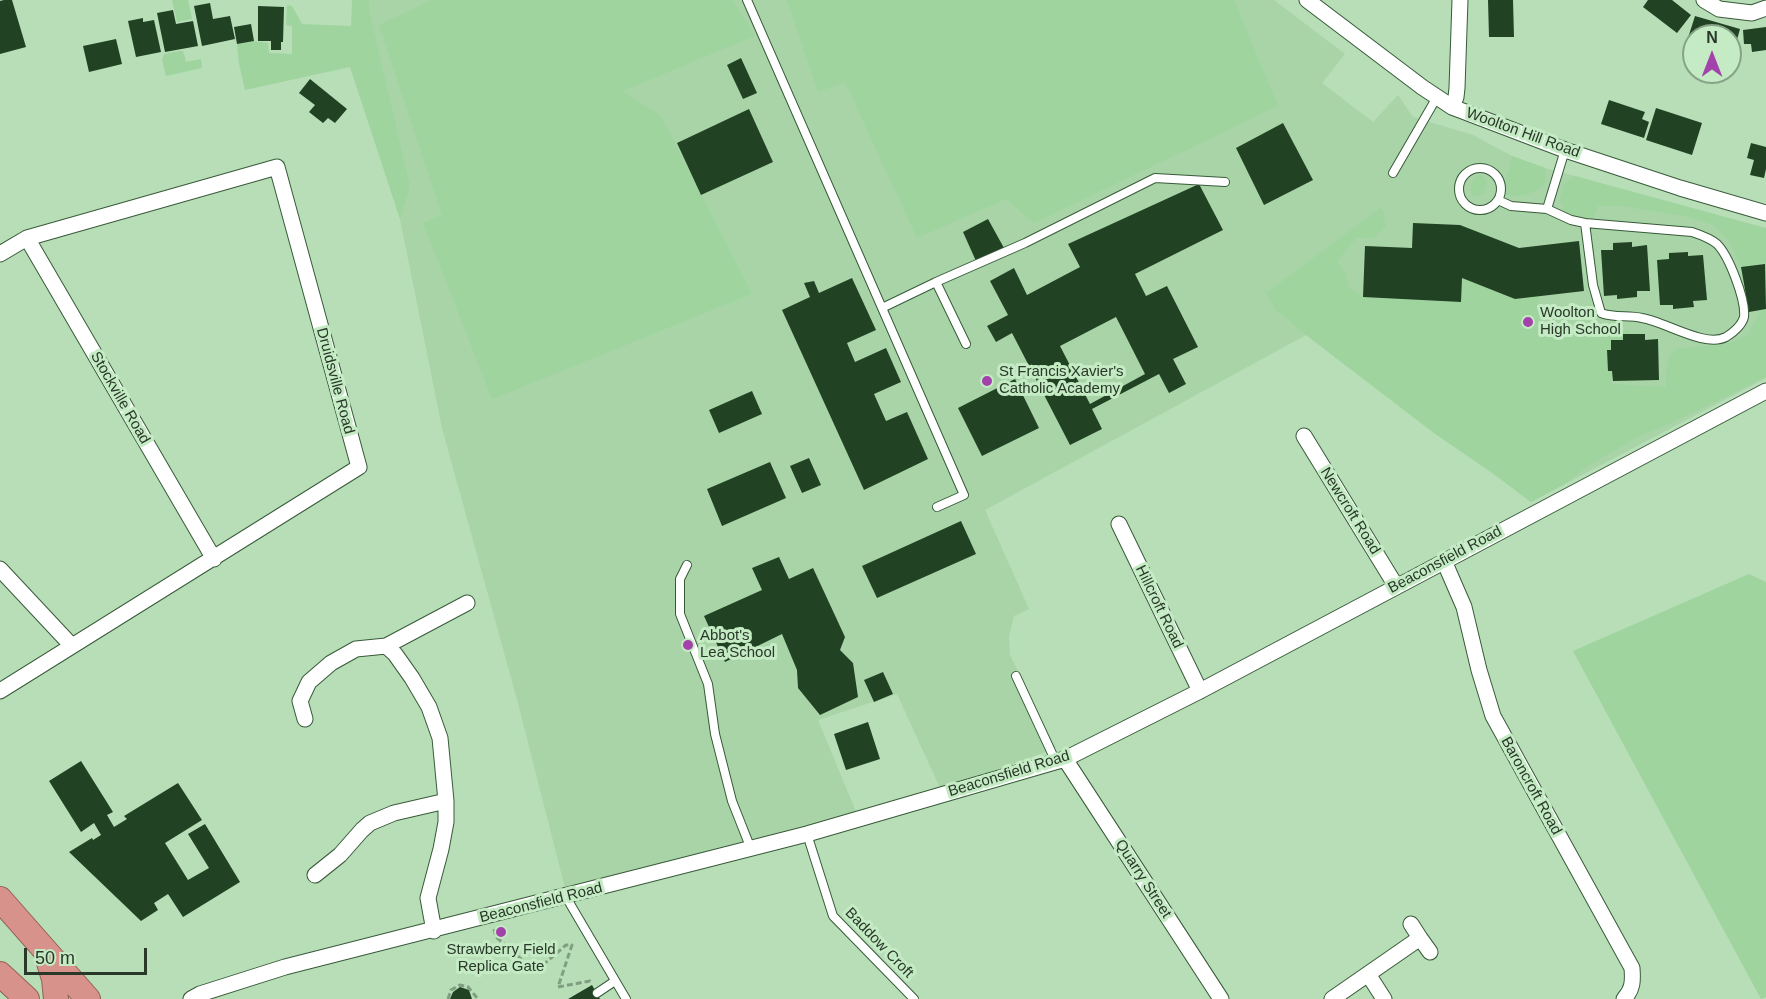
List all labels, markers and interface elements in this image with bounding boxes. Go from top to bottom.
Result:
north arrow [1682,24,1742,84]
text: N [1706,29,1718,46]
street label: Woolton Hill Road [1464,104,1582,162]
place label: Woolton High School [1540,304,1621,339]
marker: Woolton High School [1521,315,1535,329]
street label: Druidsville Road [312,326,358,436]
street label: Stockville Road [86,349,154,447]
place label: St Francis Xavier's Catholic Academy [999,363,1124,398]
marker: St Francis Xavier's Catholic Academy [980,374,994,388]
street label: Newcroft Road [1316,464,1384,558]
street label: Beaconsfield Road [1385,522,1505,598]
street label: Hillcroft Road [1131,563,1187,651]
place label: Abbot's Lea School [700,627,775,662]
marker: Abbot's Lea School [681,638,695,652]
street label: Baroncroft Road [1497,734,1565,838]
street label: Beaconsfield Road [946,747,1072,801]
street label: Quarry Street [1111,836,1175,922]
street label: Beaconsfield Road [478,879,604,927]
street label: Baddow Croft [841,904,917,982]
marker: Strawberry Field Replica Gate [494,925,508,939]
scale bar [27,936,150,974]
place label: Strawberry Field Replica Gate [446,941,556,976]
text: 50 m [35,948,75,968]

